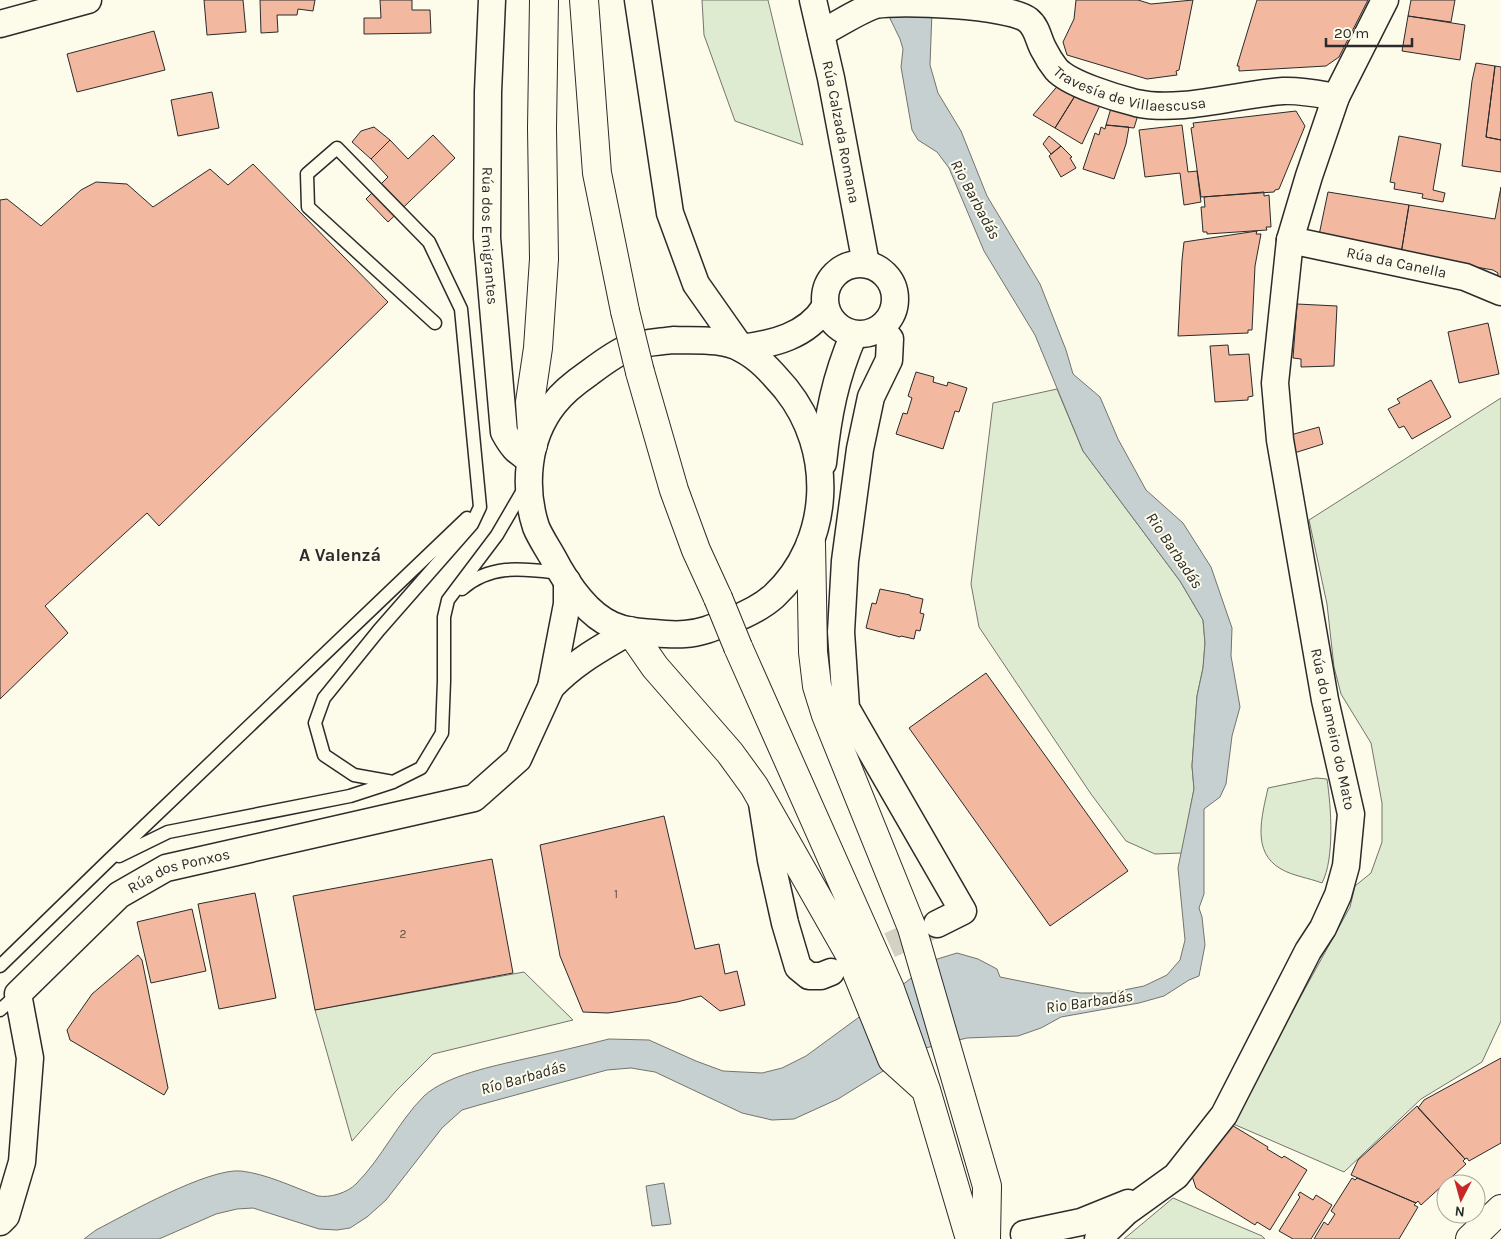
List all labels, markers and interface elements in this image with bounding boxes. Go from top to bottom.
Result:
scale bar [1326,15,1412,47]
text: 20 m [1334,24,1369,42]
street label: Rúa Calzada Romana [818,59,863,205]
street label: Travesía de Villaescusa [1050,62,1207,115]
water label: Rio Barbadás [947,156,1005,243]
street label: Rúa dos Emigrantes [478,167,502,305]
street label: Rúa da Canella [1345,243,1448,282]
water label: Rio Barbadás [1142,509,1207,592]
district label: A Valenzá [299,544,381,566]
street label: Rúa do Lameiro do Mato [1307,647,1359,811]
street label: Rúa dos Ponxos [124,845,232,897]
house number: 1 [614,887,618,901]
house number: 2 [400,927,407,941]
water label: Rio Barbadás [1044,986,1134,1017]
water label: Río Barbadás [478,1056,568,1099]
north arrow [1436,1174,1486,1224]
text: N [1454,1202,1466,1220]

